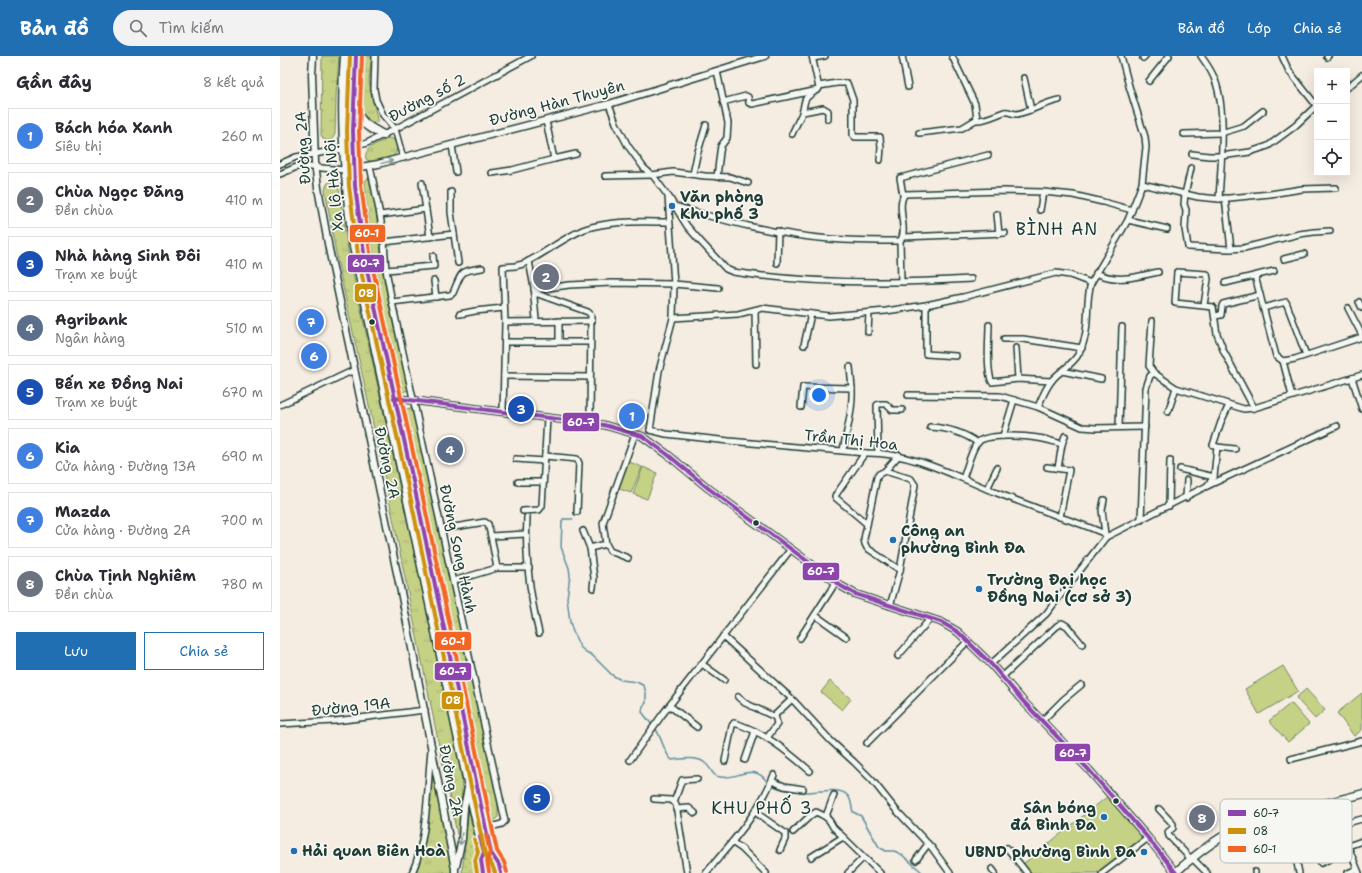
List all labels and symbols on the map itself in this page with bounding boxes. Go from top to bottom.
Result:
street label: Đường số 2 [385,69,469,127]
street label: Đường Hàn Thuyên [487,75,627,131]
street label: Đường 2A [290,111,316,185]
street label: Xa lộ Hà Nội [320,138,348,232]
one-way arrow [380,158,393,165]
place label: Văn phòng Khu phố 3 [680,187,764,224]
marker: Văn phòng Khu phố 3 [667,201,677,211]
district label: BÌNH AN [1016,217,1098,240]
line badge: 60-1 [349,224,386,243]
text: 60-1 [355,226,379,241]
line badge: 60-7 [347,254,385,273]
text: 60-7 [352,256,380,271]
pin: 2 [533,262,559,292]
line badge: 08 [354,283,377,303]
text: 08 [358,286,374,301]
pin: 7 [298,307,324,337]
unlabelled marker [367,317,377,327]
pin: 6 [301,341,327,371]
your location [809,385,829,405]
pin: 3 [508,394,534,424]
pin: 1 [619,401,645,431]
line badge: 60-7 [562,412,600,432]
text: 60-7 [567,415,595,430]
street label: Đường 2A [370,425,404,501]
street label: Trần Thị Hoa [803,425,899,455]
pin: 4 [437,435,463,465]
street label: Đường Song Hành [435,483,481,615]
unlabelled marker [751,518,761,528]
place label: Công an phường Bình Đa [901,521,1026,558]
marker: Công an phường Bình Đa [888,535,898,545]
line badge: 60-7 [802,562,840,581]
text: 60-7 [807,564,835,579]
place label: Trường Đại học Đồng Nai (cơ sở 3) [987,570,1132,607]
marker: Trường Đại học Đồng Nai (cơ sở 3) [974,584,984,594]
line badge: 60-1 [434,631,472,651]
text: 60-1 [441,634,465,649]
line badge: 60-7 [434,662,472,681]
text: 60-7 [439,664,467,679]
line badge: 08 [441,691,464,710]
street label: Đường 19A [311,693,392,721]
text: 08 [445,693,461,708]
street label: Đường 2A [434,743,468,819]
line badge: 60-7 [1054,743,1091,762]
text: 60-7 [1059,746,1087,761]
pin: 5 [524,783,550,813]
district label: KHU PHỐ 3 [711,794,813,819]
unlabelled marker [1111,796,1121,806]
place label: Sân bóng đá Bình Đa [1010,798,1097,835]
legend [1220,799,1352,863]
pin: 8 [1189,803,1215,833]
text: 60-7 [1253,806,1279,821]
marker: Sân bóng đá Bình Đa [1099,812,1109,822]
text: 08 [1253,824,1268,839]
one-way arrow [457,832,465,845]
place label: Hải quan Biên Hoà [302,841,446,861]
place label: UBND phường Bình Đa [965,842,1137,862]
text: 60-1 [1253,842,1276,857]
marker: Hải quan Biên Hoà [289,846,299,856]
marker: UBND phường Bình Đa [1139,847,1149,857]

